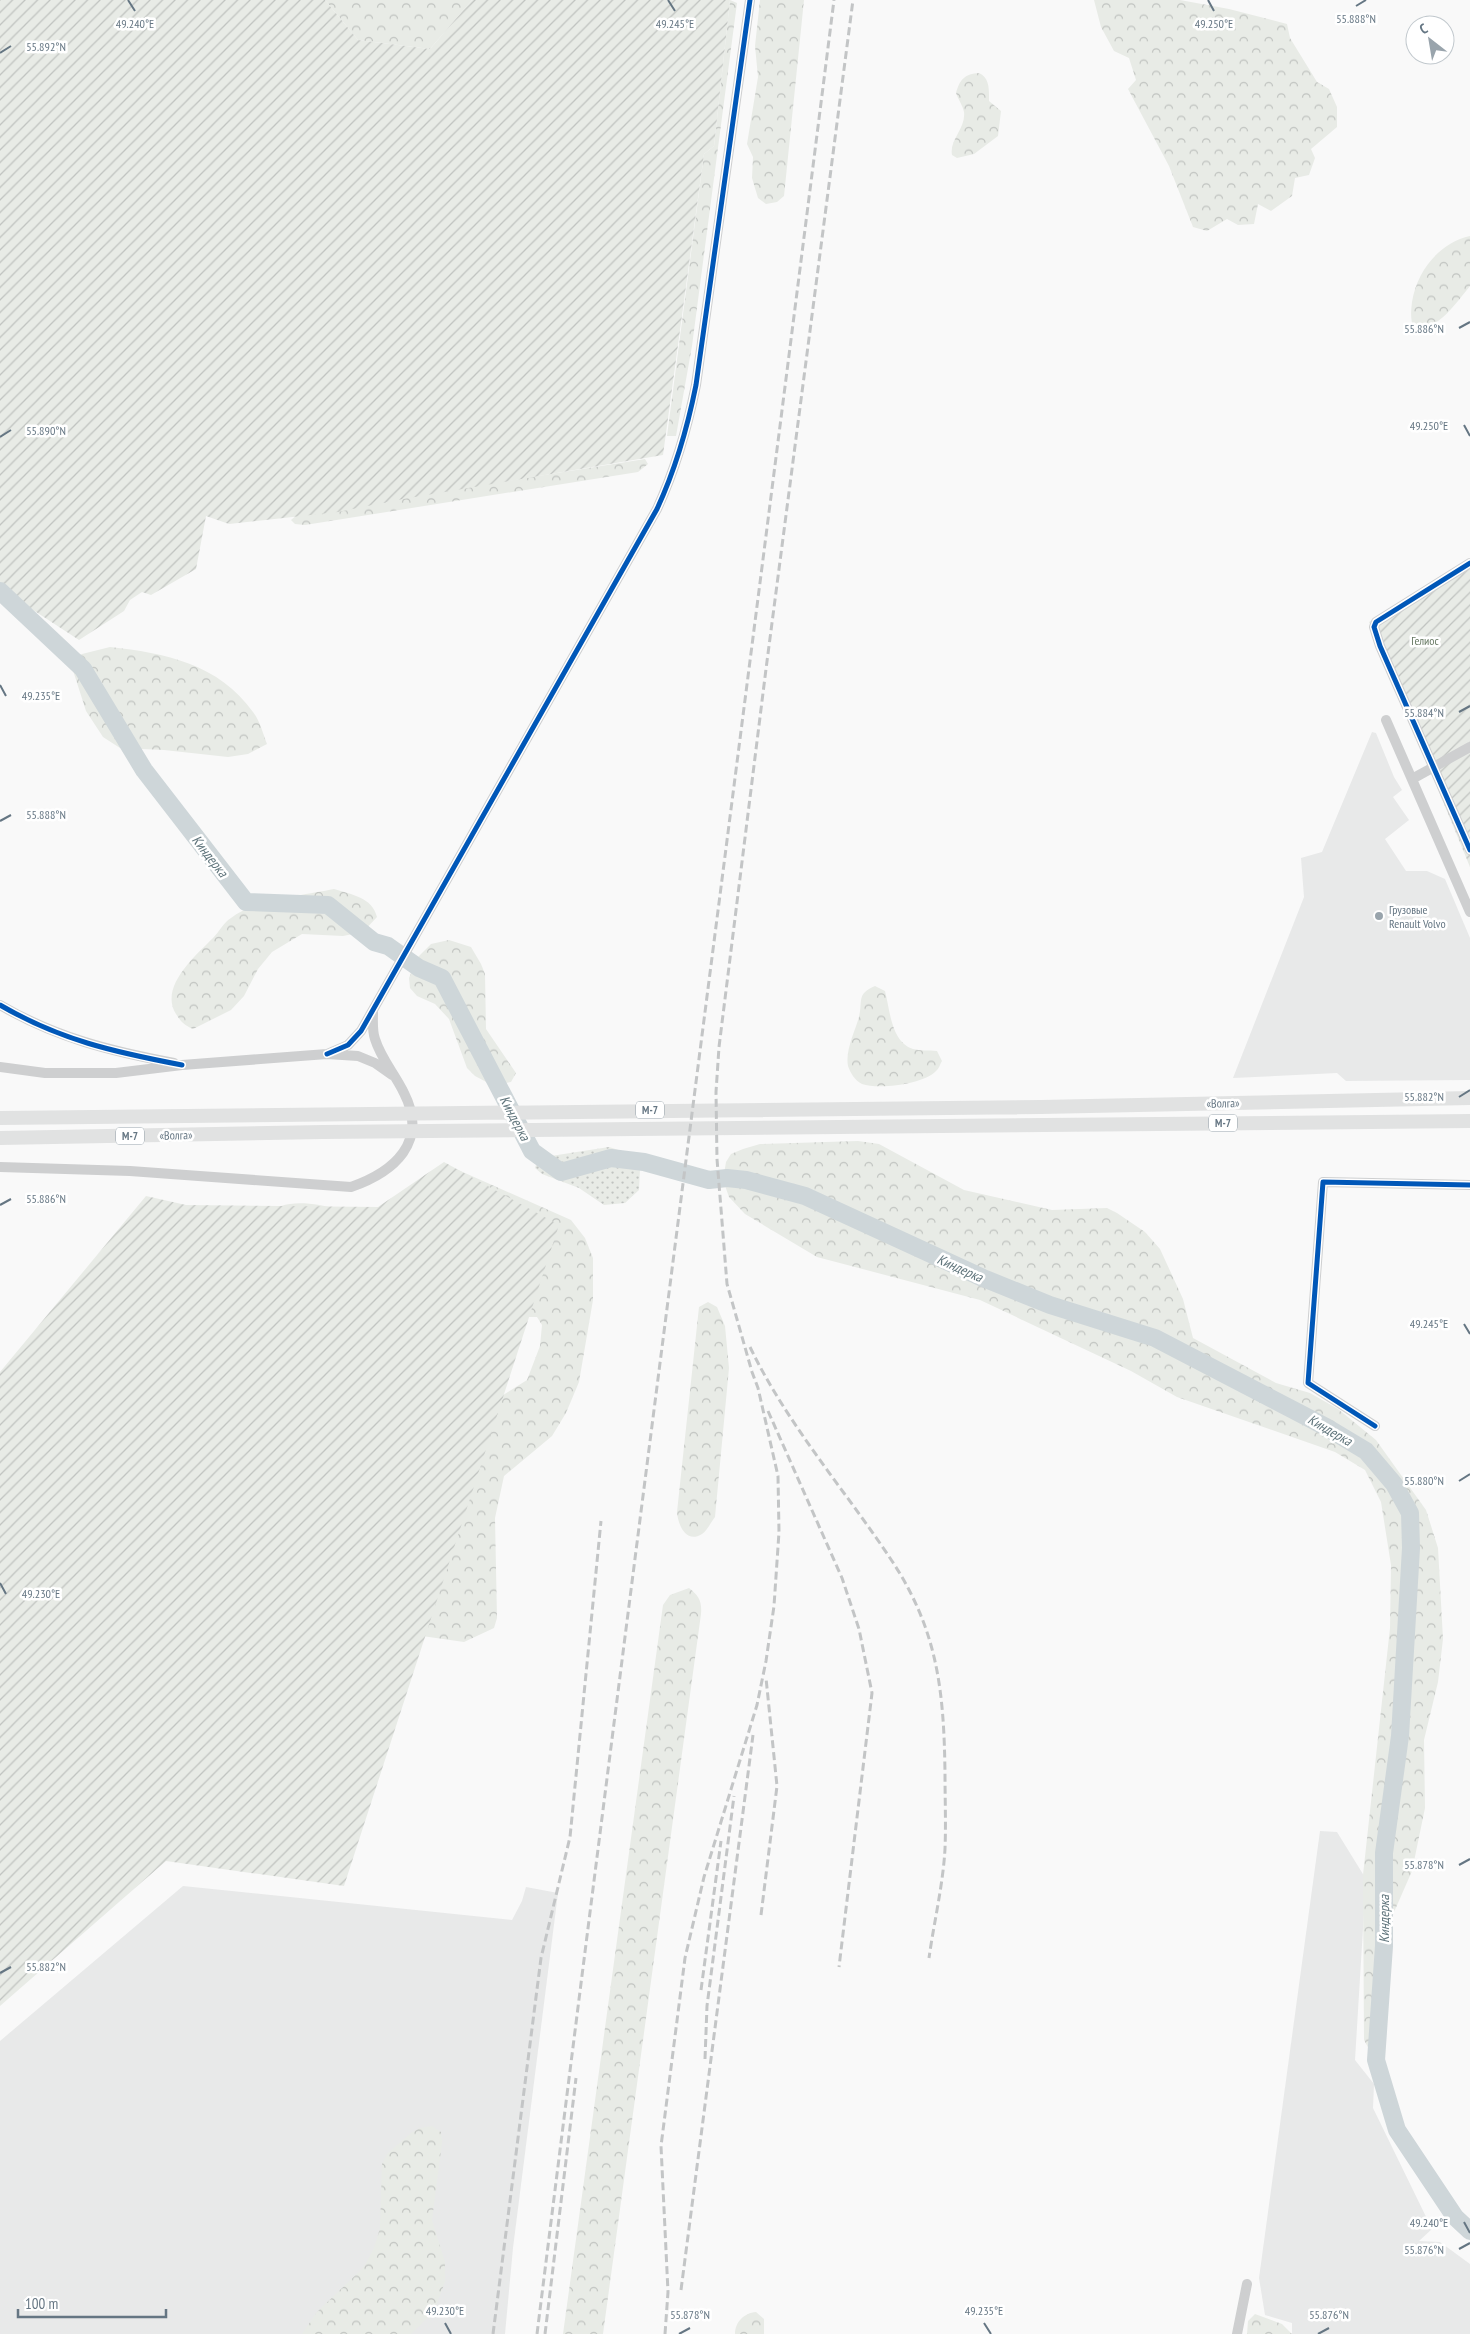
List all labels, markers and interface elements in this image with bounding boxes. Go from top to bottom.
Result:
text: 55.888°N [1336,11,1376,26]
north arrow [1405,15,1455,65]
text: 49.240°E [116,16,154,31]
text: 49.245°E [656,16,694,31]
text: 49.250°E [1195,16,1233,31]
text: С [1416,19,1431,38]
text: 55.892°N [26,39,66,54]
text: 55.886°N [1404,321,1444,336]
text: 49.250°E [1410,418,1448,433]
text: 55.890°N [26,423,66,438]
park label: Гелиос [1411,633,1440,648]
text: 49.235°E [22,688,60,703]
text: 55.884°N [1404,705,1444,720]
text: 55.888°N [26,807,66,822]
water label: Киндерка [188,831,233,882]
place label: Грузовые Renault Volvo [1389,902,1446,931]
marker: Грузовые Renault Volvo [1373,910,1385,922]
text: 55.882°N [1404,1089,1444,1104]
water label: Киндерка [496,1093,535,1145]
street label: «Волга» [1206,1095,1240,1111]
road number: М-7 [636,1102,664,1118]
road number: М-7 [1209,1114,1237,1132]
street label: «Волга» [159,1127,193,1143]
road number: М-7 [116,1128,144,1144]
text: 55.886°N [26,1191,66,1206]
water label: Киндерка [934,1250,987,1287]
text: 49.245°E [1410,1316,1448,1331]
water label: Киндерка [1305,1410,1357,1451]
text: 55.880°N [1404,1473,1444,1488]
text: 49.230°E [22,1586,60,1601]
text: 55.878°N [1404,1857,1444,1872]
water label: Киндерка [1375,1894,1393,1943]
text: 55.882°N [26,1959,66,1974]
text: 49.240°E [1410,2215,1448,2230]
text: 55.876°N [1404,2242,1444,2257]
scale bar [18,2286,165,2318]
text: 100 m [25,2294,58,2313]
text: 49.230°E [426,2303,464,2318]
text: 49.235°E [965,2303,1003,2318]
text: 55.878°N [670,2307,710,2322]
text: 55.876°N [1309,2307,1349,2322]

